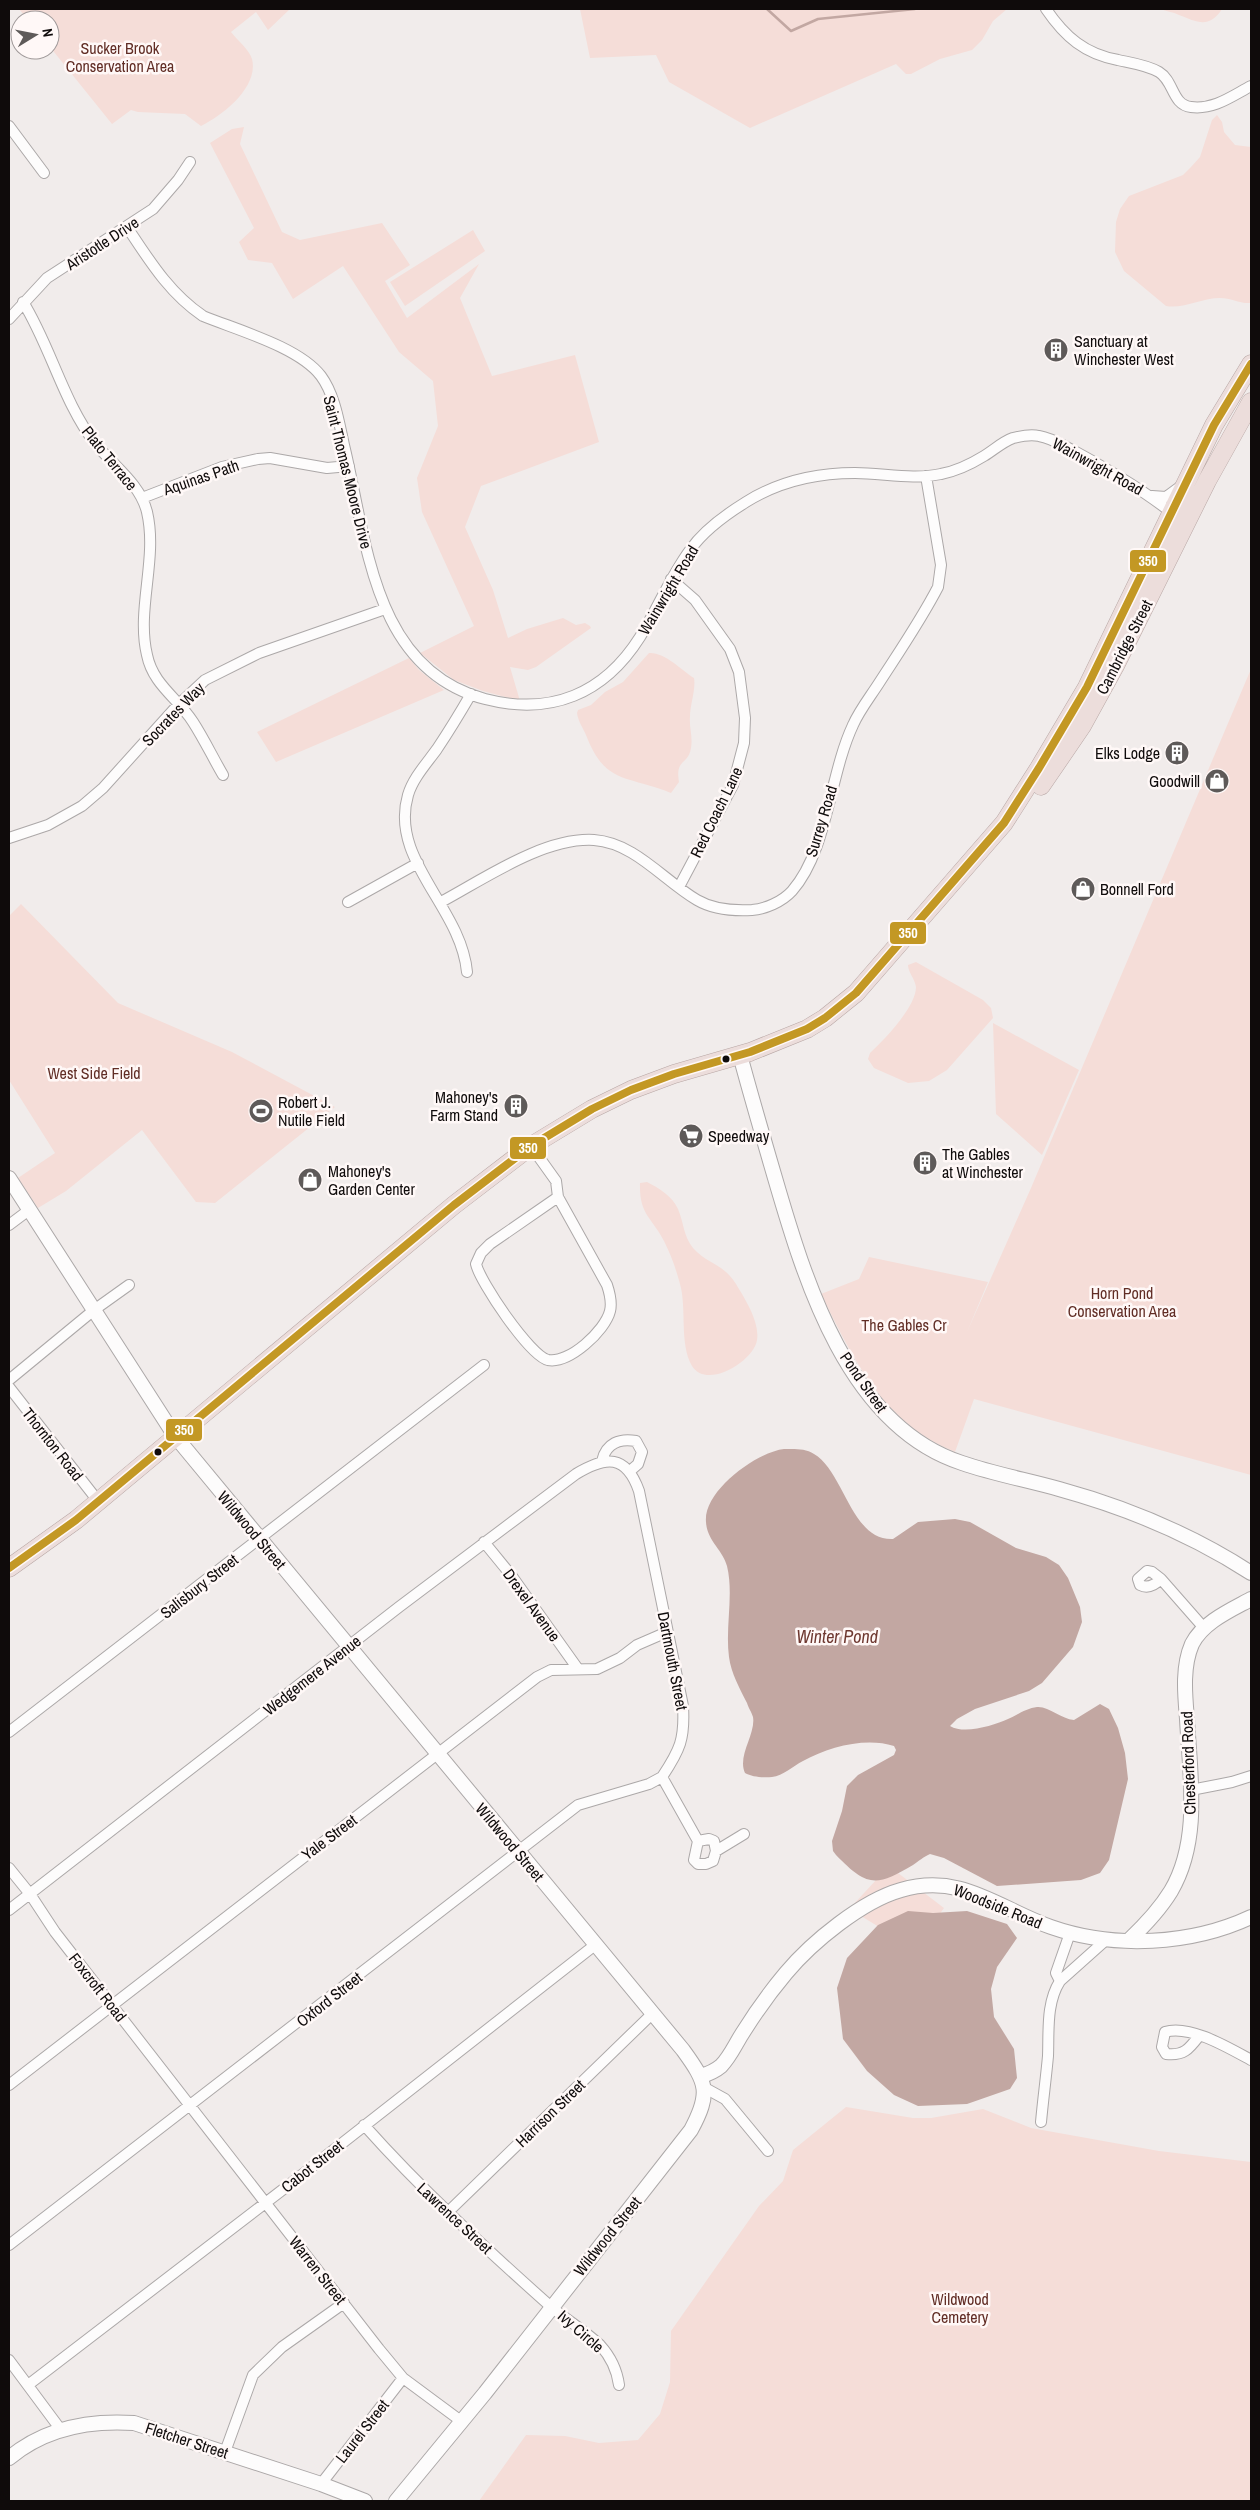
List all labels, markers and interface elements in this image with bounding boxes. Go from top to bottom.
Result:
north arrow [10,10,60,60]
text: N [38,27,57,38]
park label: Sucker Brook Conservation Area [66,37,175,77]
street label: Aristotle Drive [60,211,143,275]
place label: Sanctuary at Winchester West [1074,330,1174,370]
building icon: Sanctuary at Winchester West [1043,337,1069,363]
street label: Saint Thomas Moore Drive [318,393,378,551]
street label: Plato Terrace [77,421,143,495]
street label: Wainwright Road [1049,432,1147,500]
street label: Aquinas Path [159,454,242,501]
street label: Wainwright Road [633,541,703,639]
line badge: 350 [1129,549,1167,573]
text: 350 [1138,552,1158,570]
street label: Cambridge Street [1091,596,1157,698]
street label: Socrates Way [137,677,209,751]
building icon: Elks Lodge [1164,740,1190,766]
place label: Elks Lodge [1095,742,1160,764]
street label: Red Coach Lane [685,763,747,861]
shop icon: Goodwill [1204,768,1230,794]
place label: Goodwill [1149,770,1200,792]
street label: Surrey Road [800,783,842,859]
shop icon: Bonnell Ford [1070,876,1096,902]
place label: Bonnell Ford [1100,878,1174,900]
line badge: 350 [889,921,927,945]
text: 350 [898,924,918,942]
unlabelled marker [721,1054,731,1064]
park label: West Side Field [47,1062,141,1084]
place label: Mahoney's Farm Stand [430,1086,498,1126]
place label: Robert J. Nutile Field [278,1091,345,1131]
building icon: Mahoney's Farm Stand [503,1093,529,1119]
sports icon: Robert J. Nutile Field [248,1098,274,1124]
supermarket icon: Speedway [678,1123,704,1149]
place label: Speedway [708,1125,770,1147]
line badge: 350 [509,1136,547,1160]
text: 350 [518,1139,538,1157]
place label: The Gables at Winchester [942,1143,1024,1183]
building icon: The Gables at Winchester [912,1150,938,1176]
place label: Mahoney's Garden Center [328,1160,415,1200]
shop icon: Mahoney's Garden Center [297,1167,323,1193]
park label: Horn Pond Conservation Area [1068,1282,1177,1322]
park label: The Gables Cr [861,1314,947,1336]
street label: Pond Street [835,1347,893,1417]
street label: Thornton Road [17,1403,89,1485]
line badge: 350 [165,1418,203,1442]
text: 350 [174,1421,194,1439]
unlabelled marker [153,1447,163,1457]
street label: Wildwood Street [213,1486,292,1574]
street label: Salisbury Street [155,1548,243,1623]
street label: Drexel Avenue [498,1564,566,1646]
street label: Dartmouth Street [653,1610,693,1712]
water label: Winter Pond [796,1624,879,1649]
street label: Wedgemere Avenue [259,1630,365,1720]
street label: Chesterford Road [1175,1711,1201,1815]
street label: Wildwood Street [471,1798,550,1886]
street label: Yale Street [297,1809,361,1865]
street label: Woodside Road [950,1878,1046,1934]
street label: Foxcroft Road [64,1948,132,2026]
street label: Oxford Street [291,1966,367,2032]
street label: Harrison Street [510,2074,590,2152]
street label: Cabot Street [276,2134,348,2197]
street label: Lawrence Street [413,2177,498,2259]
street label: Wildwood Street [568,2191,646,2280]
street label: Warren Street [284,2231,352,2309]
park label: Wildwood Cemetery [931,2288,989,2328]
street label: Ivy Circle [553,2305,609,2357]
street label: Laurel Street [330,2394,394,2467]
street label: Fletcher Street [143,2416,232,2464]

